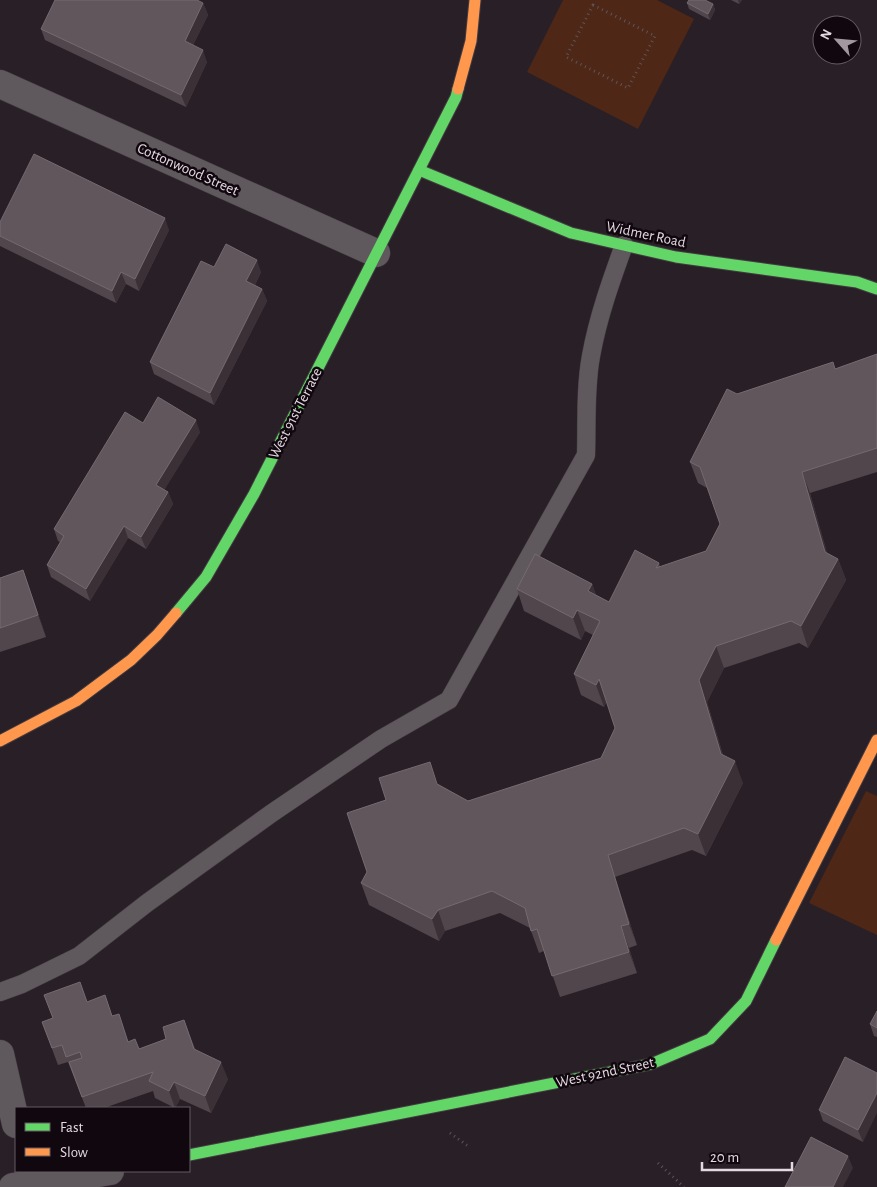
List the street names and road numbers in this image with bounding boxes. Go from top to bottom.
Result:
street label: Cottonwood Street [135,140,241,199]
street label: Widmer Road [605,219,687,250]
street label: West 91st Terrace [266,365,325,461]
street label: West 92nd Street [555,1055,656,1090]

